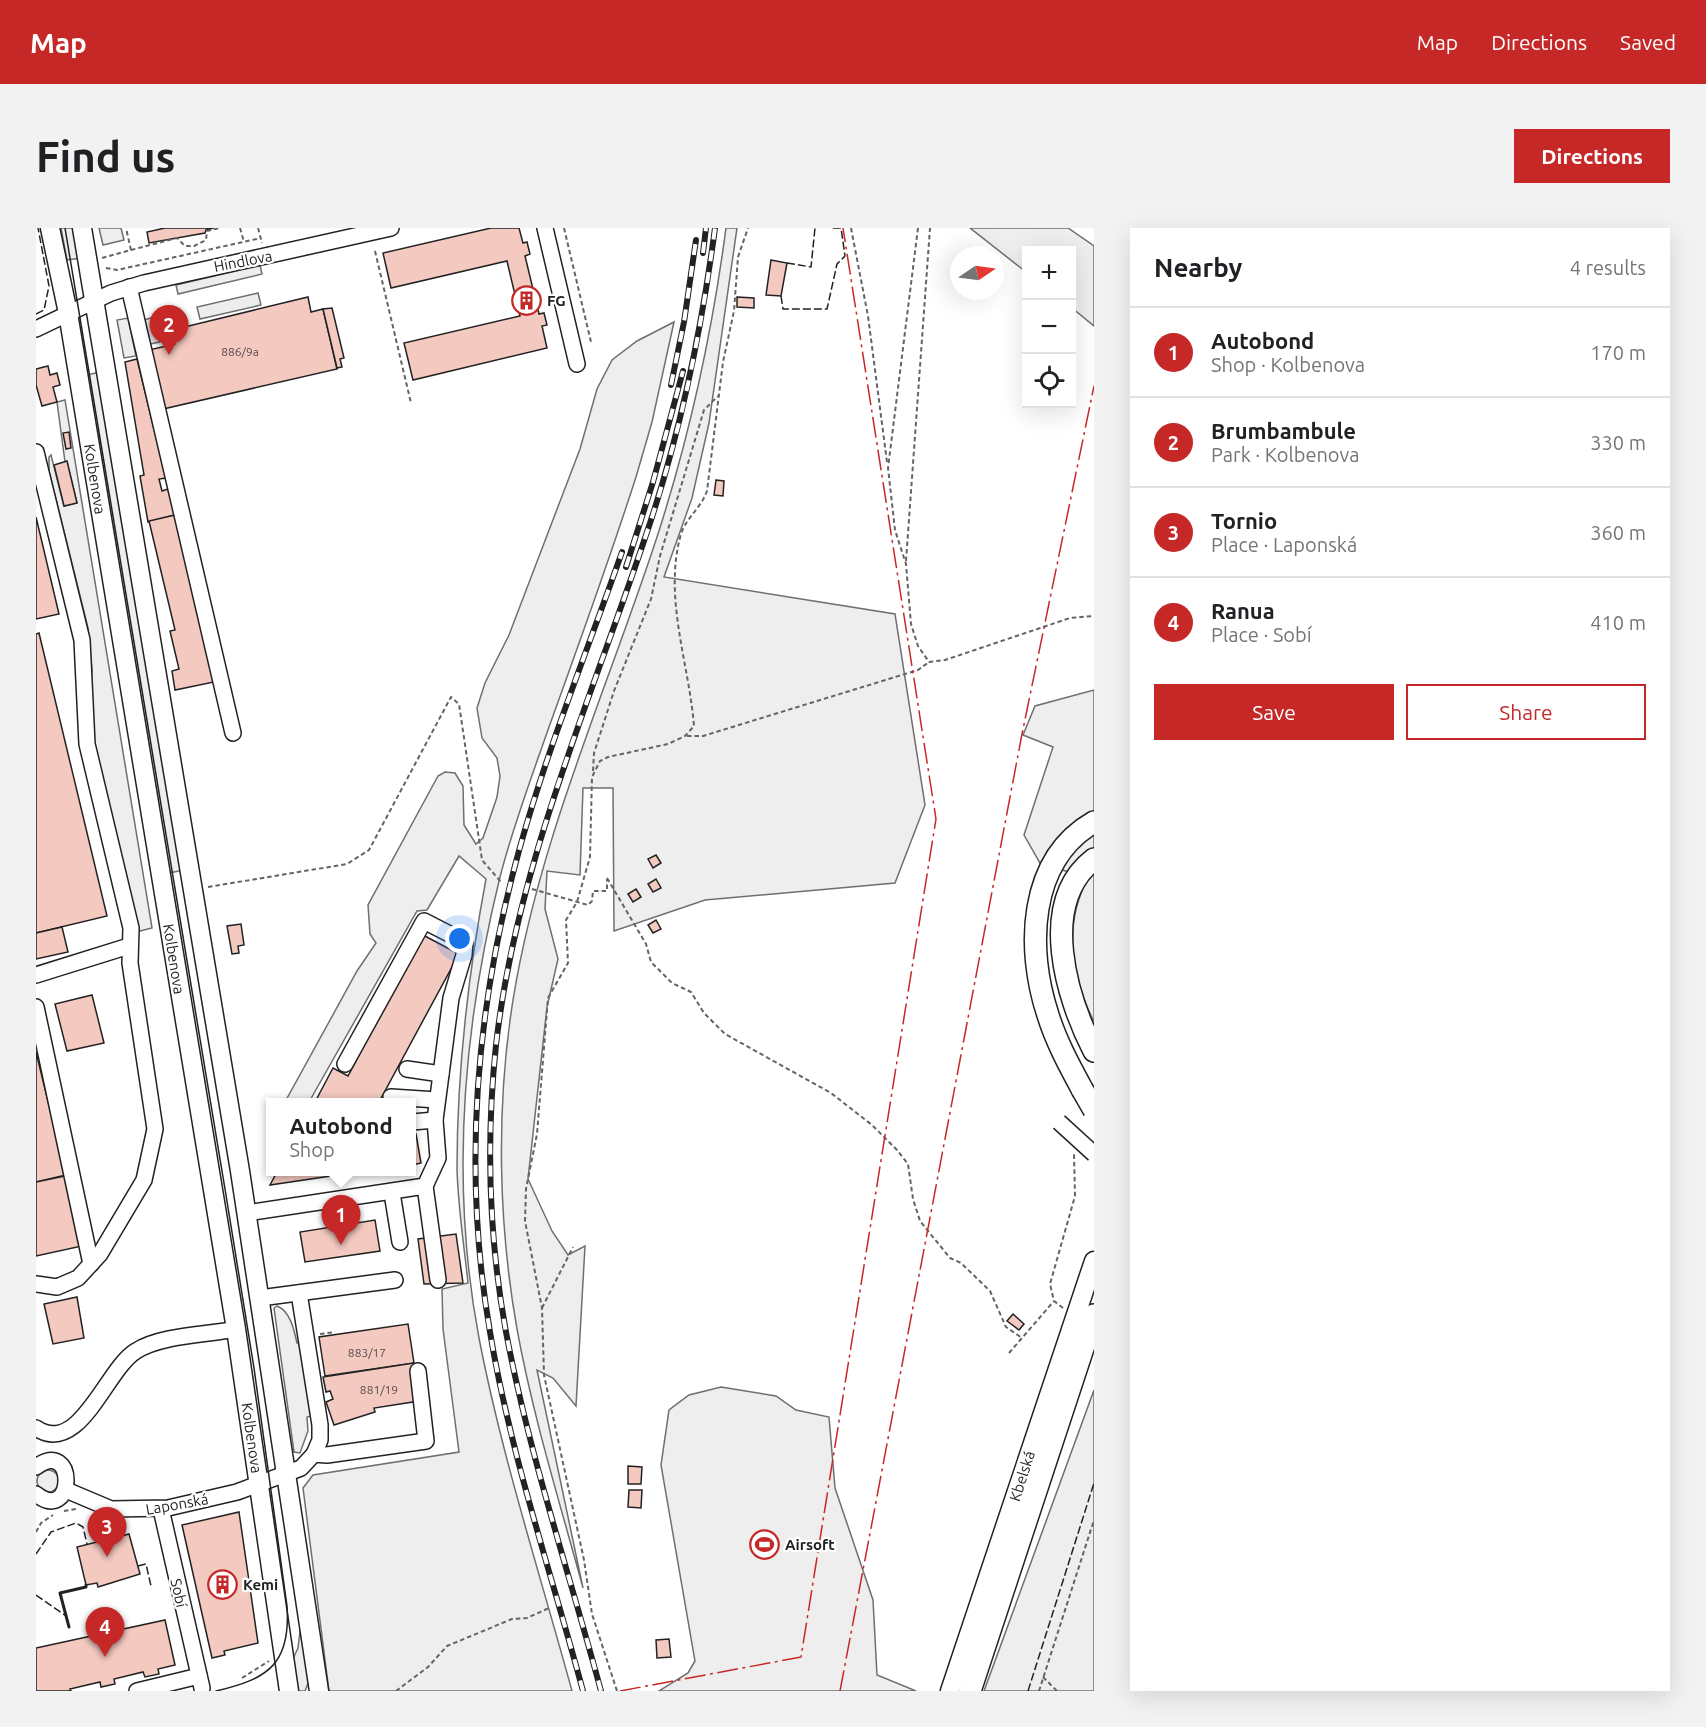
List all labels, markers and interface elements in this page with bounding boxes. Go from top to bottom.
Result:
text: Map [30,27,87,58]
text: Map [1417,30,1458,54]
text: Directions [1491,30,1587,54]
text: Saved [1620,30,1676,54]
button: Directions [1514,129,1670,183]
text: Find us [36,133,175,180]
north arrow [950,246,1004,300]
map controls [1022,246,1076,408]
button: + [1022,246,1076,300]
street label: Hindlova [212,247,274,275]
text: Nearby [1154,253,1242,282]
text: 4 results [1570,256,1646,279]
building icon: FG [510,284,542,316]
place label: FG [547,292,566,309]
button: − [1022,300,1076,354]
pin: 2 [150,306,188,355]
text: Autobond [1211,328,1314,353]
text: 1 [1168,341,1179,364]
text: 170 m [1590,341,1646,364]
house number: 886/9a [221,345,259,358]
text: Shop · Kolbenova [1211,353,1365,376]
button: locate [1022,354,1076,408]
text: Brumbambule [1211,418,1356,443]
text: 2 [1168,431,1179,454]
text: 330 m [1590,431,1646,454]
street label: Kolbenova [81,443,109,515]
text: Park · Kolbenova [1211,443,1360,466]
text: Tornio [1211,508,1277,533]
text: 3 [1168,521,1179,544]
text: 360 m [1590,521,1646,544]
text: Place · Laponská [1211,533,1357,556]
text: Ranua [1211,598,1275,623]
text: 4 [1168,611,1179,634]
text: 410 m [1590,611,1646,634]
text: Place · Sobí [1211,623,1312,646]
button: Save [1154,684,1394,740]
button: Share [1406,684,1646,740]
street label: Kolbenova [160,923,188,995]
your location [445,924,474,953]
popup [266,1098,416,1176]
text: Autobond [289,1113,393,1138]
text: Shop [289,1138,335,1161]
pin: 1 [322,1196,360,1245]
house number: 883/17 [348,1346,386,1359]
house number: 881/19 [360,1383,398,1396]
street label: Kolbenova [239,1402,265,1474]
street label: Kbelská [1006,1449,1038,1503]
street label: Laponská [144,1490,210,1518]
pin: 3 [88,1508,126,1557]
sports icon: Airsoft [748,1528,780,1560]
place label: Airsoft [785,1536,835,1553]
building icon: Kemi [206,1568,238,1600]
place label: Kemi [243,1576,278,1593]
street label: Sobí [167,1577,191,1609]
pin: 4 [86,1608,124,1657]

